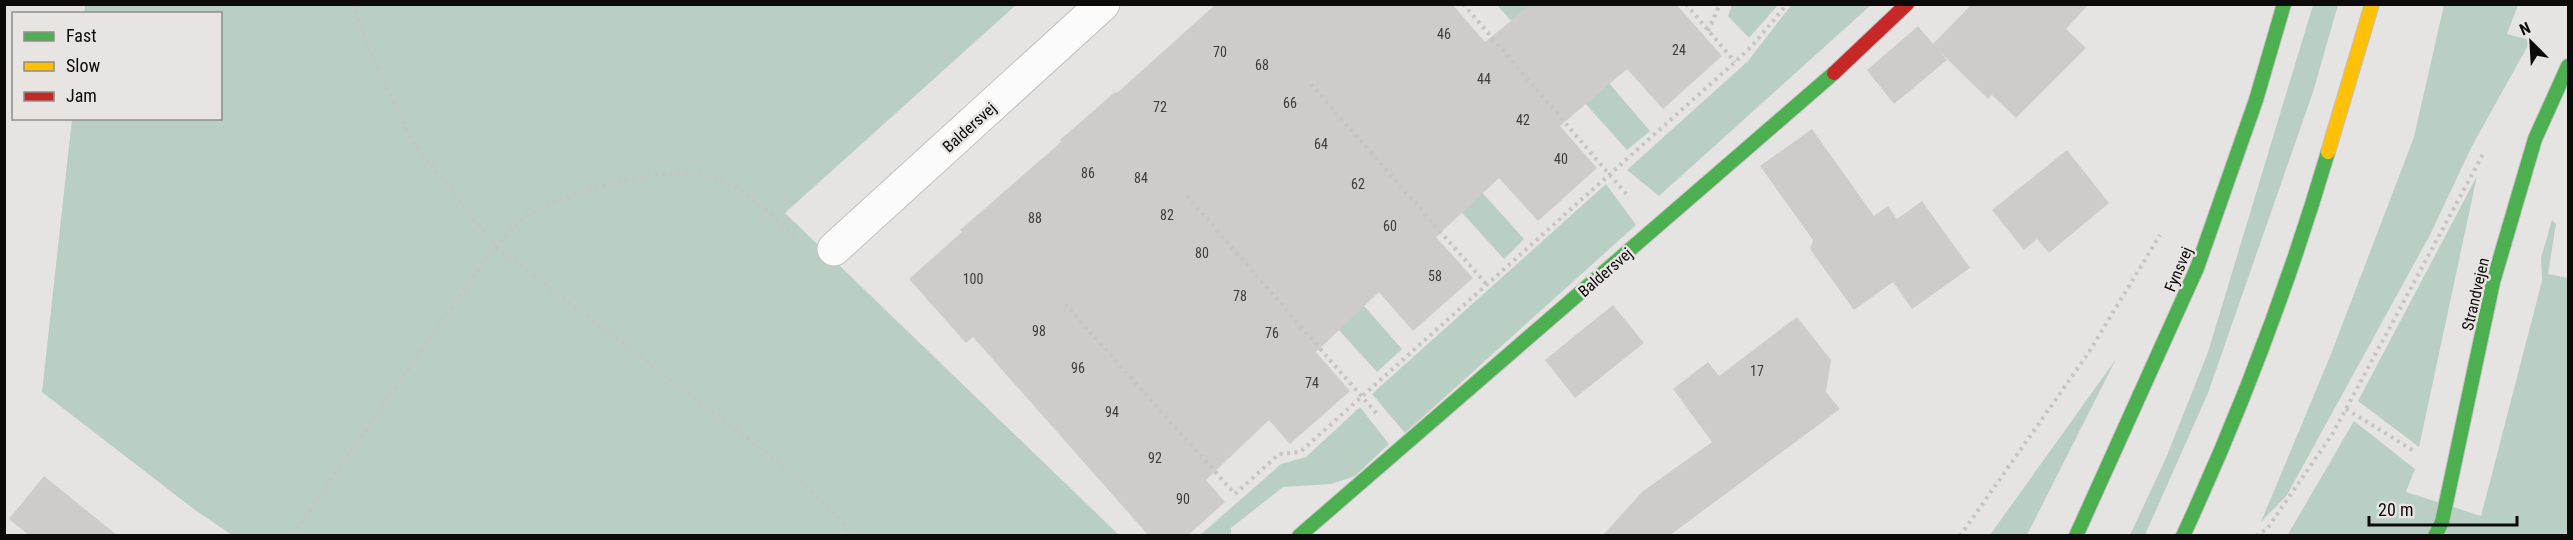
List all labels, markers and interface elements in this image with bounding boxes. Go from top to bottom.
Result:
legend [12,12,222,120]
north arrow [2501,12,2561,72]
text: N [2517,18,2533,39]
text: Fast [66,25,97,46]
house number: 46 [1437,26,1451,42]
house number: 24 [1672,42,1686,58]
house number: 70 [1213,44,1227,60]
text: Slow [66,55,101,76]
house number: 68 [1255,57,1269,73]
house number: 44 [1477,71,1491,87]
text: Jam [66,85,97,106]
house number: 66 [1283,95,1297,111]
street label: Baldersvej [939,98,1000,156]
house number: 72 [1153,99,1167,115]
house number: 42 [1516,112,1530,128]
house number: 64 [1314,136,1328,152]
house number: 40 [1554,151,1568,167]
house number: 86 [1081,165,1095,181]
house number: 84 [1134,170,1148,186]
house number: 62 [1351,176,1365,192]
house number: 82 [1160,207,1174,223]
house number: 88 [1028,210,1042,226]
house number: 60 [1383,218,1397,234]
street label: Baldersvej [1574,244,1636,301]
street label: Fynsvej [2161,244,2196,295]
house number: 80 [1195,245,1209,261]
street label: Strandvejen [2458,256,2493,332]
house number: 58 [1428,268,1442,284]
house number: 100 [963,271,983,287]
house number: 78 [1233,288,1247,304]
house number: 98 [1032,323,1046,339]
house number: 76 [1265,325,1279,341]
house number: 96 [1071,360,1085,376]
house number: 17 [1750,363,1764,379]
house number: 74 [1305,375,1319,391]
house number: 94 [1105,404,1119,420]
house number: 92 [1148,450,1162,466]
scale bar [2369,489,2518,527]
house number: 90 [1176,491,1190,507]
text: 20 m [2378,499,2413,520]

